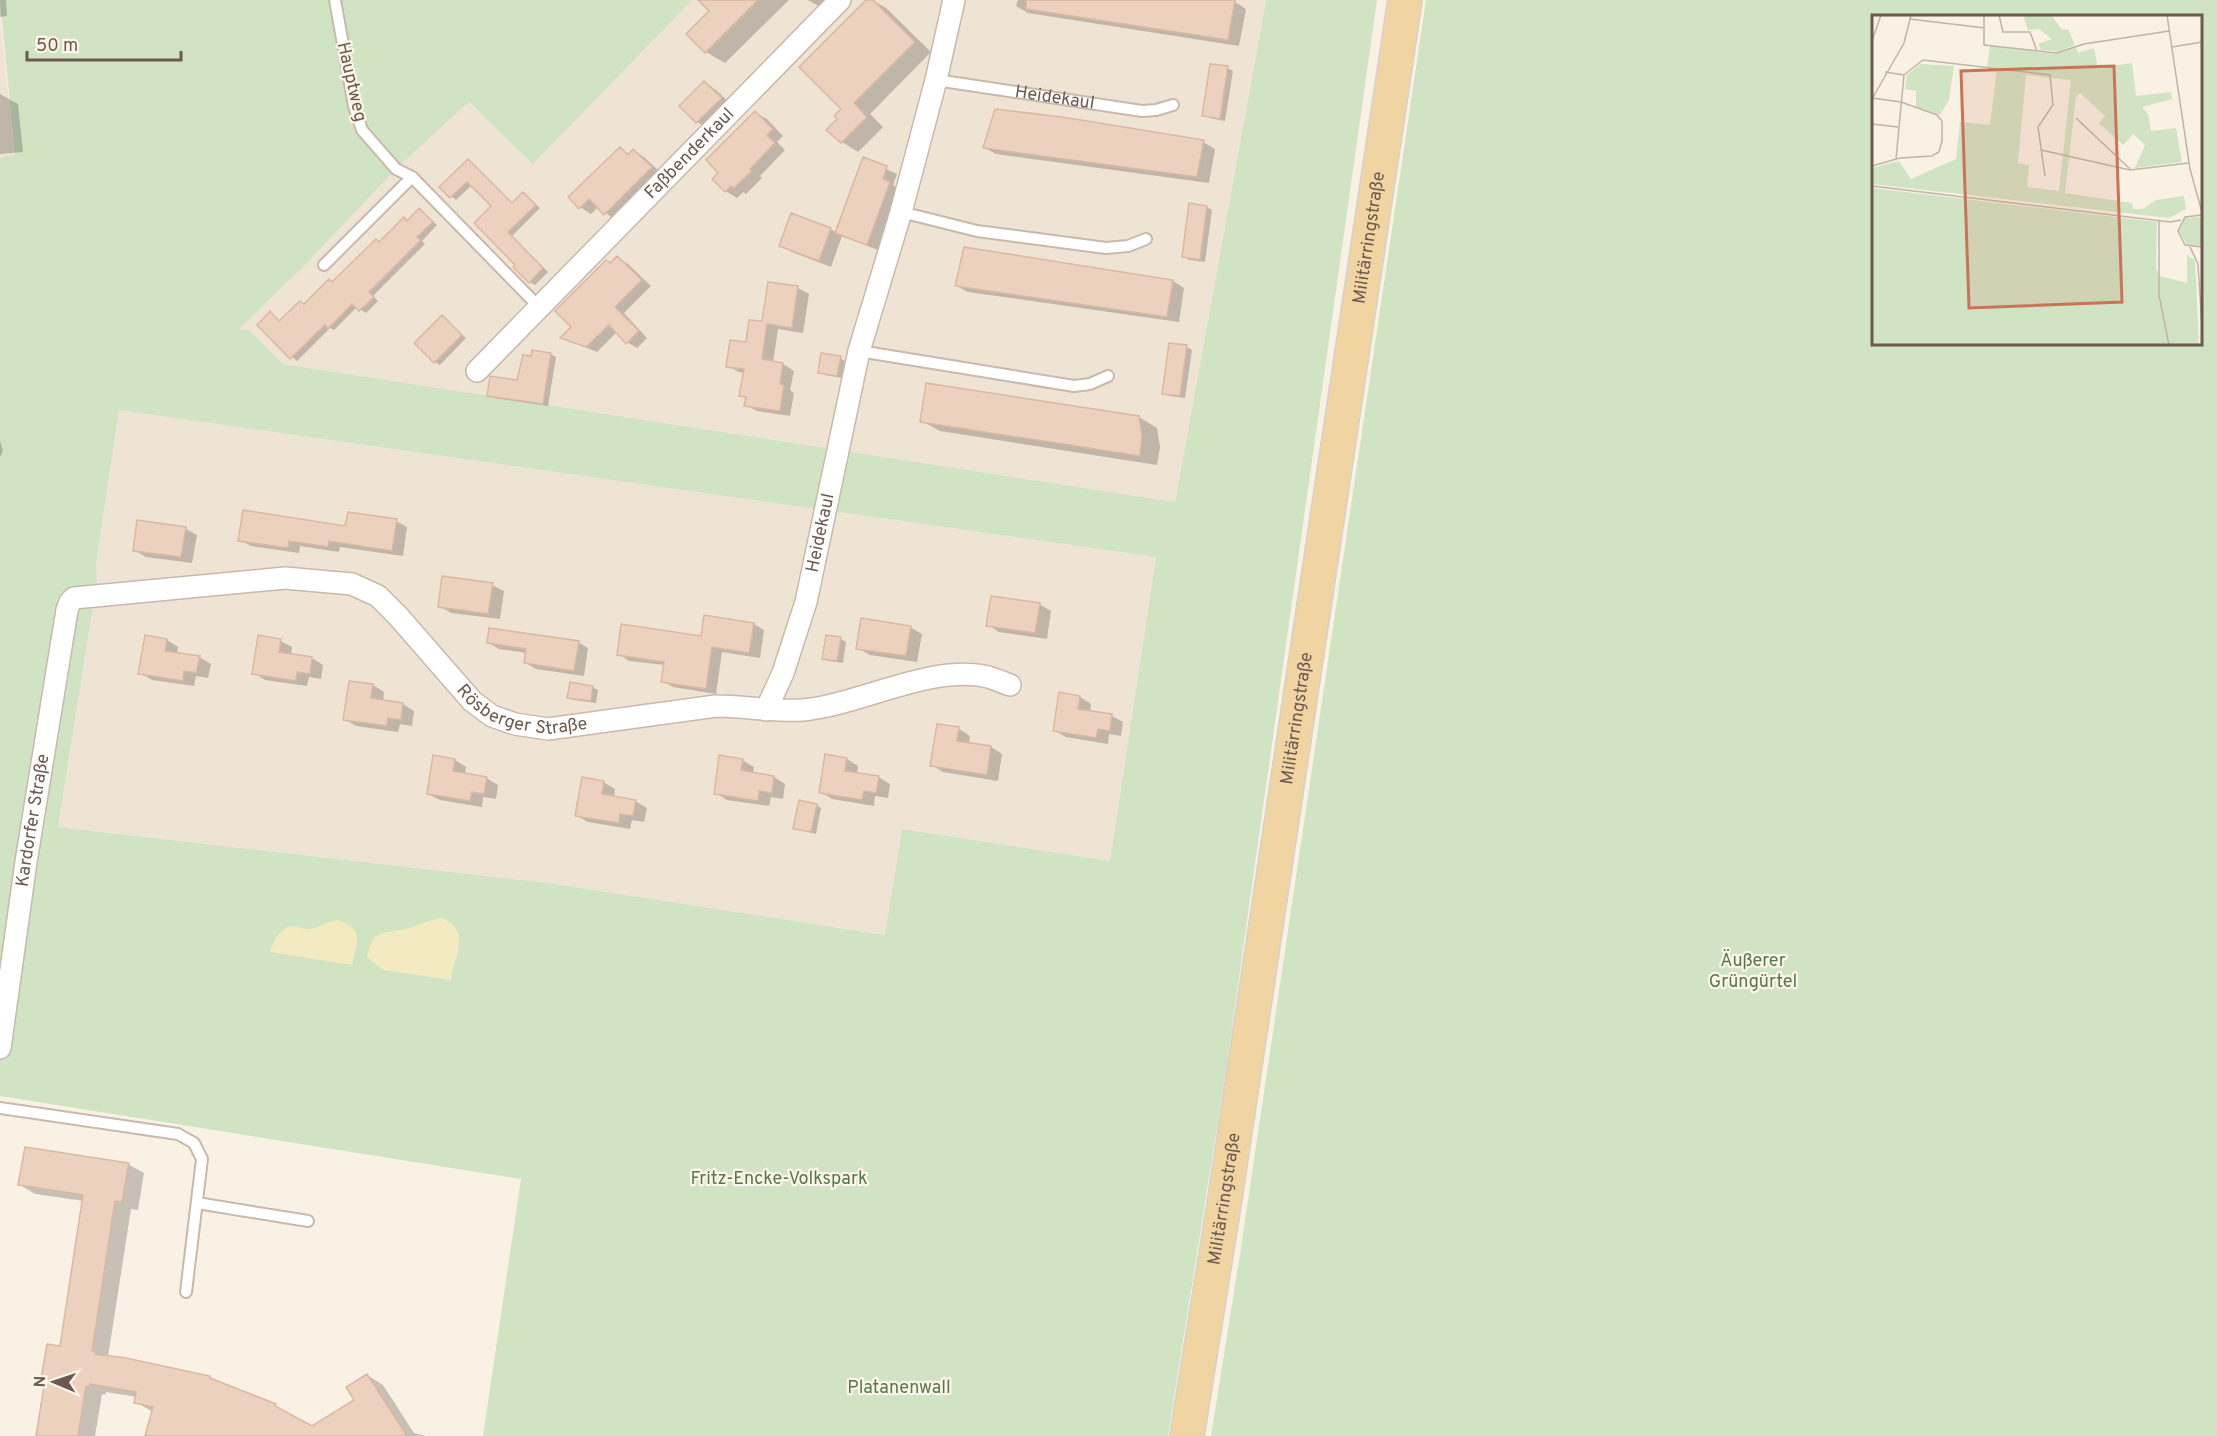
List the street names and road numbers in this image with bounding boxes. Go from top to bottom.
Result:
street label: Hauptweg [331,40,371,124]
street label: Heidekaul [1013,81,1096,115]
street label: Faßbenderkaul [640,103,740,204]
street label: Militärringstraße [1348,170,1391,306]
street label: Heidekaul [801,491,840,574]
street label: Militärringstraße [1276,651,1318,786]
street label: Rösberger Straße [451,679,589,741]
street label: Kardorfer Straße [11,752,55,888]
street label: Militärringstraße [1203,1131,1246,1267]

